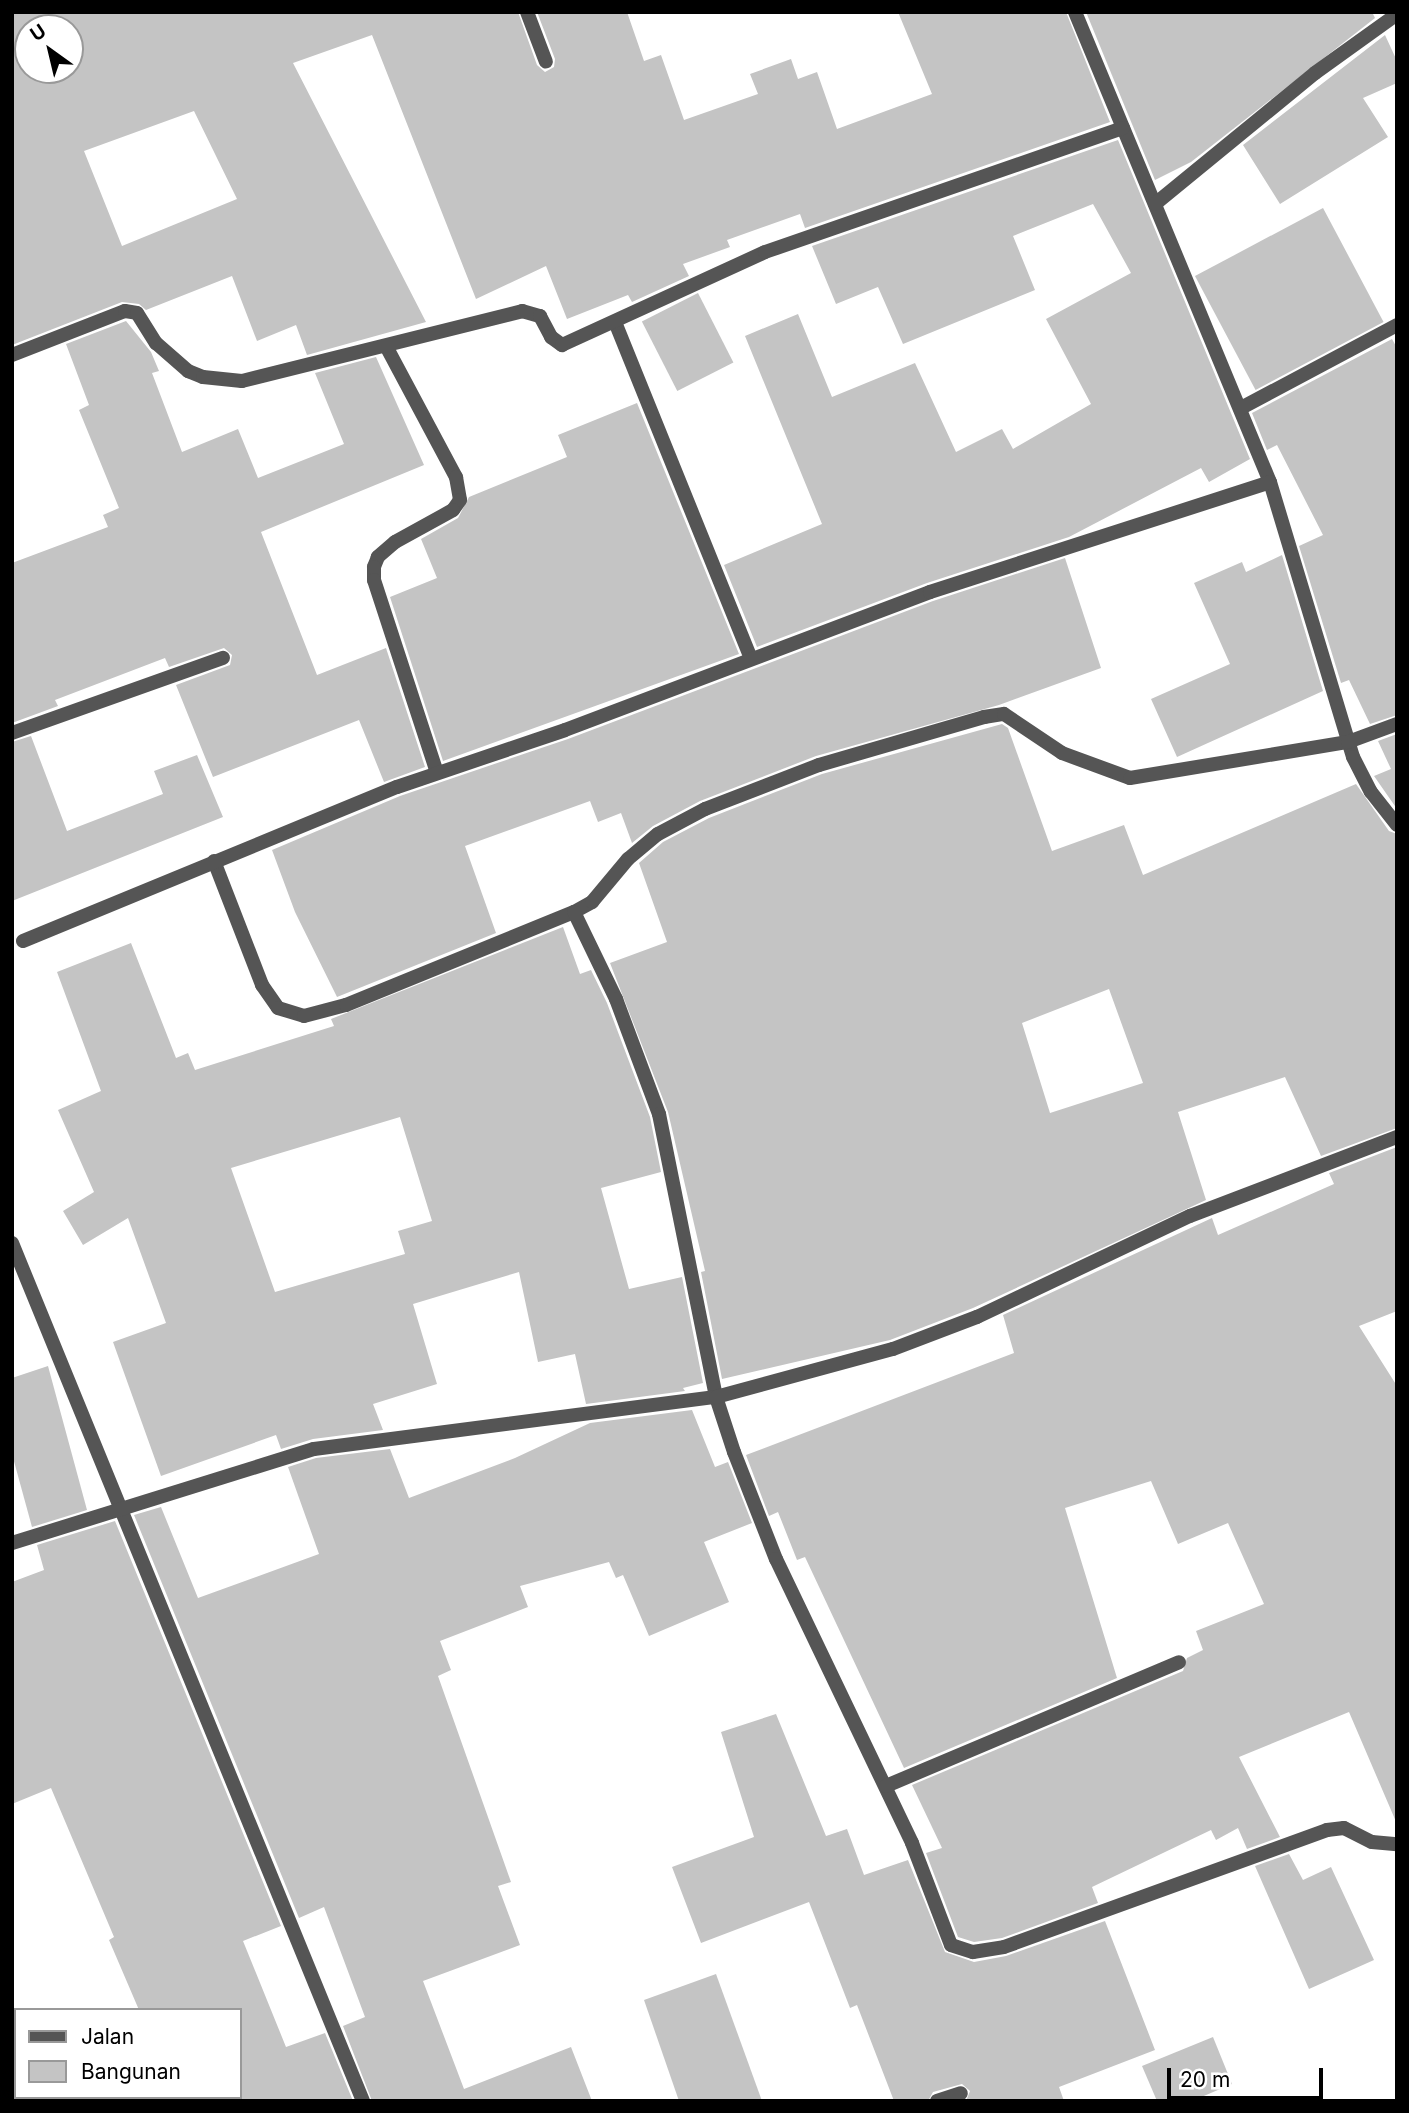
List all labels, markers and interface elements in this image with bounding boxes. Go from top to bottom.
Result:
north arrow [14,14,84,84]
text: U [26,19,50,46]
legend [14,2008,242,2099]
text: Jalan [81,2024,134,2049]
scale bar [1171,2054,1327,2098]
text: Bangunan [81,2059,181,2084]
text: 20 m [1180,2067,1230,2092]

